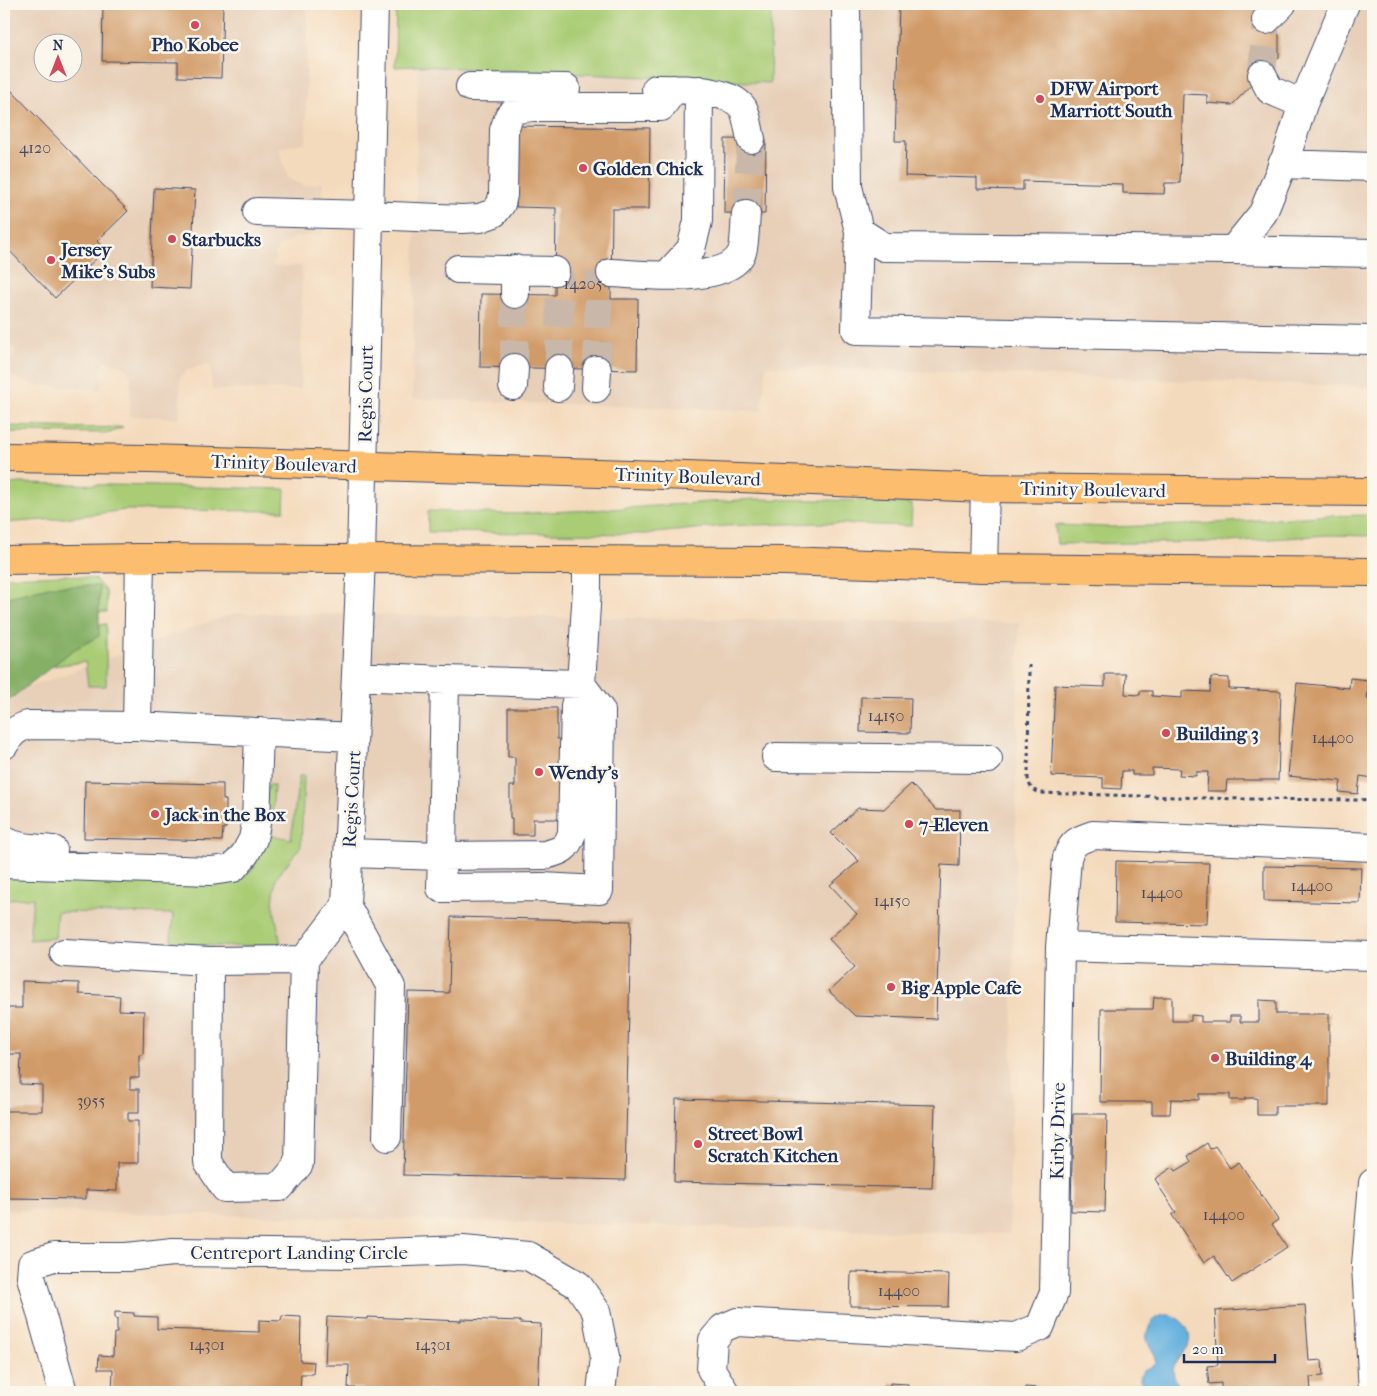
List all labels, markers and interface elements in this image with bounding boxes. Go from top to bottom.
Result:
marker: Pho Kobee [189,19,201,31]
north arrow [32,32,82,82]
place label: Pho Kobee [151,34,239,56]
text: N [53,37,64,54]
place label: DFW Airport Marriott South [1049,78,1173,122]
marker: DFW Airport Marriott South [1034,93,1046,105]
house number: 4120 [19,138,51,157]
place label: Golden Chick [593,158,704,180]
marker: Golden Chick [577,162,589,174]
place label: Starbucks [182,229,261,251]
marker: Starbucks [166,233,178,245]
place label: Jersey Mike's Subs [59,239,155,283]
marker: Jersey Mike's Subs [45,254,57,266]
house number: 14205 [563,274,603,293]
street label: Regis Court [354,345,378,443]
street label: Trinity Boulevard [211,450,358,478]
street label: Trinity Boulevard [615,463,762,491]
street label: Trinity Boulevard [1020,478,1167,502]
house number: 14150 [868,706,904,725]
place label: Building 3 [1176,723,1259,745]
marker: Building 3 [1160,727,1172,739]
house number: 14400 [1312,728,1354,747]
street label: Regis Court [338,749,366,848]
place label: Wendy's [548,762,618,784]
marker: Wendy's [533,766,545,778]
place label: Jack in the Box [163,804,287,826]
marker: Jack in the Box [149,808,161,820]
place label: 7-Eleven [918,814,990,836]
marker: 7-Eleven [903,818,915,830]
house number: 14400 [1291,876,1333,895]
house number: 14400 [1141,883,1183,902]
house number: 14150 [874,891,910,910]
place label: Big Apple Cafe [901,977,1022,999]
marker: Big Apple Cafe [885,981,897,993]
place label: Building 4 [1225,1048,1312,1070]
marker: Building 4 [1209,1052,1221,1064]
street label: Kirby Drive [1046,1082,1070,1180]
house number: 3955 [77,1091,105,1110]
place label: Street Bowl Scratch Kitchen [708,1123,839,1167]
marker: Street Bowl Scratch Kitchen [692,1138,704,1150]
house number: 14400 [1203,1205,1245,1224]
street label: Centreport Landing Circle [190,1242,408,1264]
house number: 14400 [878,1281,920,1300]
scale bar [1184,1331,1276,1363]
house number: 14301 [189,1335,225,1354]
house number: 14301 [415,1335,451,1354]
text: 20 m [1192,1340,1224,1358]

